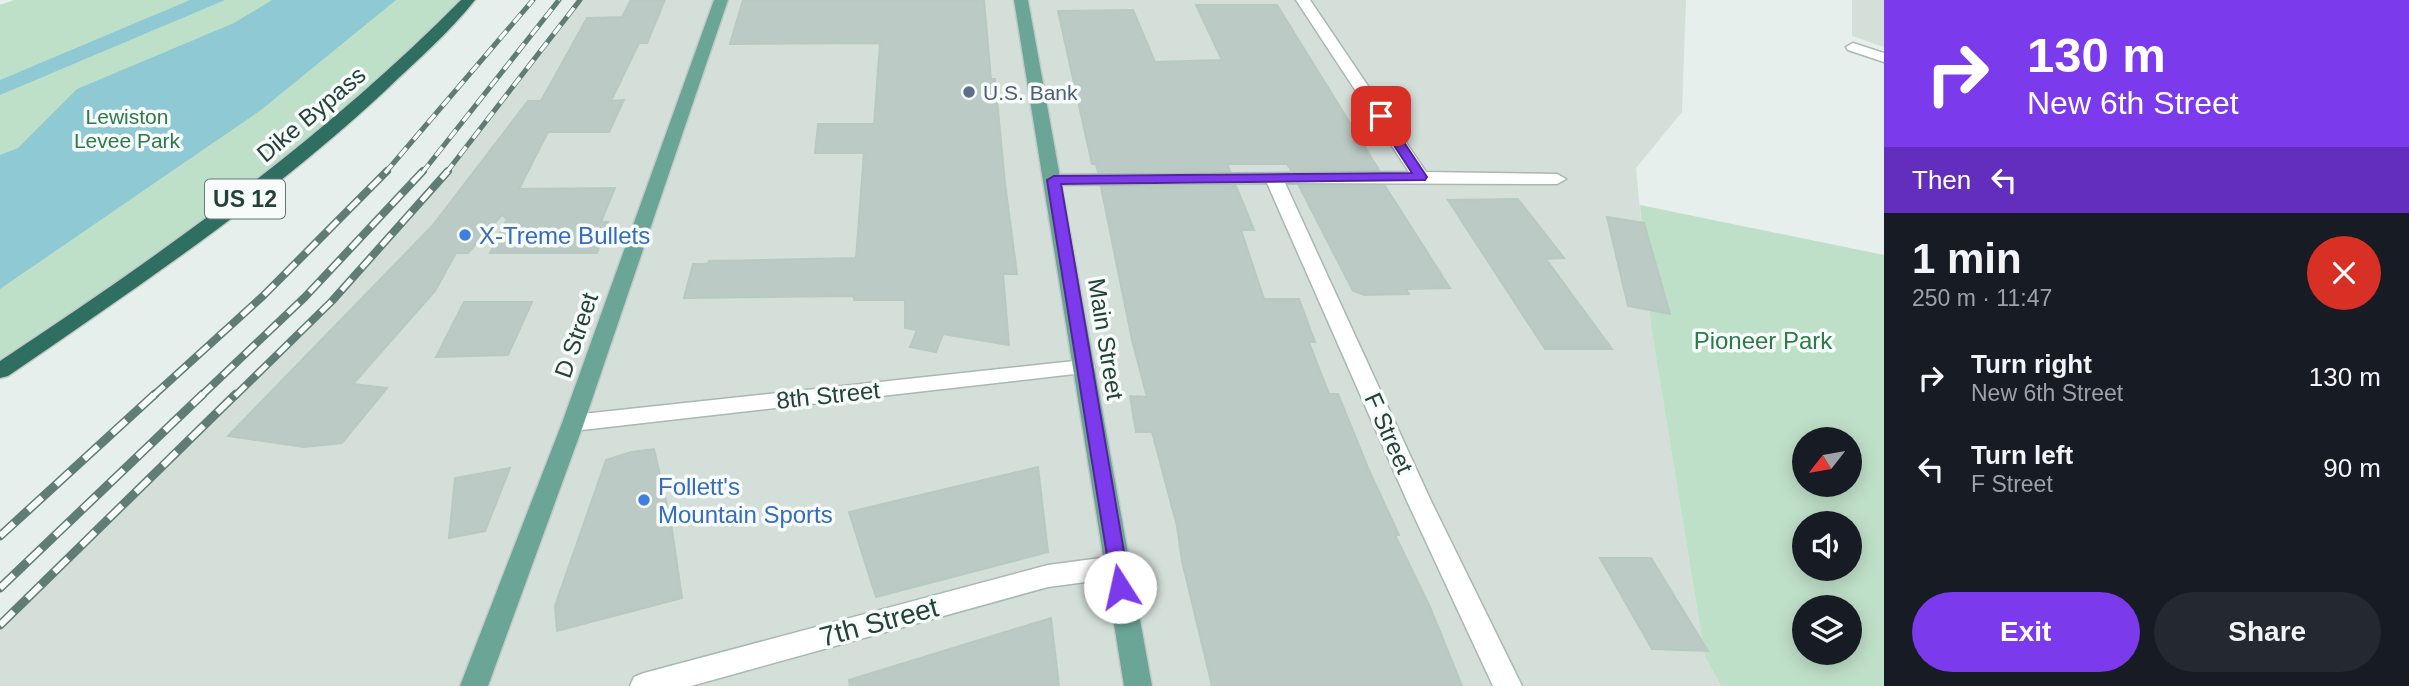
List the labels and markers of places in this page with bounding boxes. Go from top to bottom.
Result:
place label: U.S. Bank [983,81,1078,104]
marker: U.S. Bank [961,84,977,100]
pin [1351,86,1411,146]
place label: X-Treme Bullets [479,222,650,249]
marker: X-Treme Bullets [457,227,473,243]
place label: Follett's Mountain Sports [658,473,833,528]
marker: Follett's Mountain Sports [636,492,652,508]

